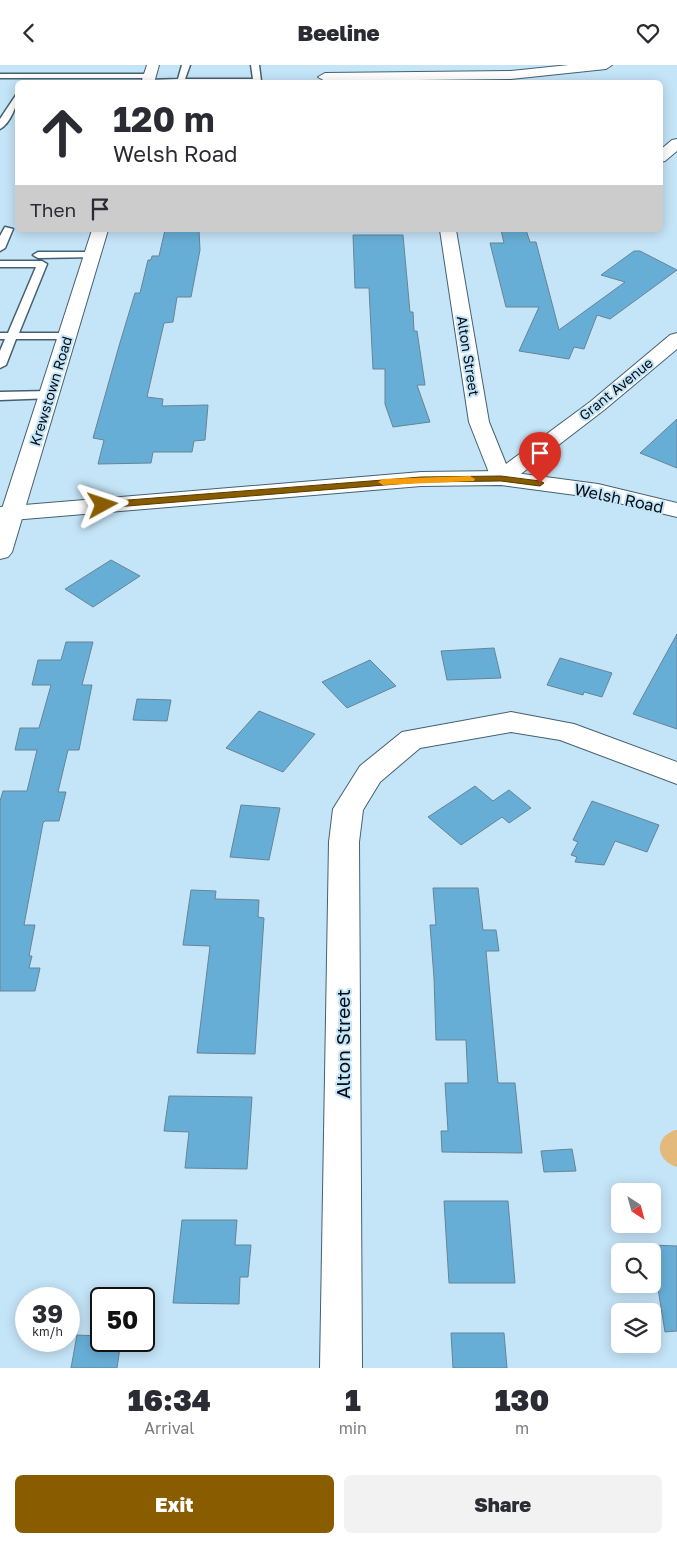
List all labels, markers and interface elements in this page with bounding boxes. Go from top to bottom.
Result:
icon: back [15,19,43,47]
text: Beeline [297,19,380,46]
icon: heart [634,19,662,47]
text: 120 m [113,98,215,140]
icon: ahead [30,100,95,165]
text: Welsh Road [113,140,238,167]
icon: arrive [86,195,114,223]
text: Then [30,198,76,221]
street label: Alton Street [454,315,483,397]
street label: Krewstown Road [26,334,75,448]
street label: Grant Avenue [575,354,656,424]
pin [519,432,561,483]
icon: arrive [526,439,554,467]
position arrow [76,478,128,530]
street label: Welsh Road [573,479,665,517]
street label: Alton Street [331,989,354,1099]
north arrow [611,1183,661,1233]
map controls [611,1183,661,1353]
button: search [611,1243,661,1293]
speed limit sign: 50 [90,1287,155,1352]
text: 39 [32,1298,63,1329]
button: layers [611,1303,661,1353]
text: km/h [32,1324,63,1339]
text: 16:34 [128,1382,211,1418]
text: 1 [345,1382,361,1418]
text: 130 [495,1382,549,1418]
text: Arrival [144,1418,194,1438]
text: min [339,1418,367,1438]
text: m [515,1418,529,1438]
button: Exit [15,1475,334,1533]
button: Share [344,1475,662,1533]

